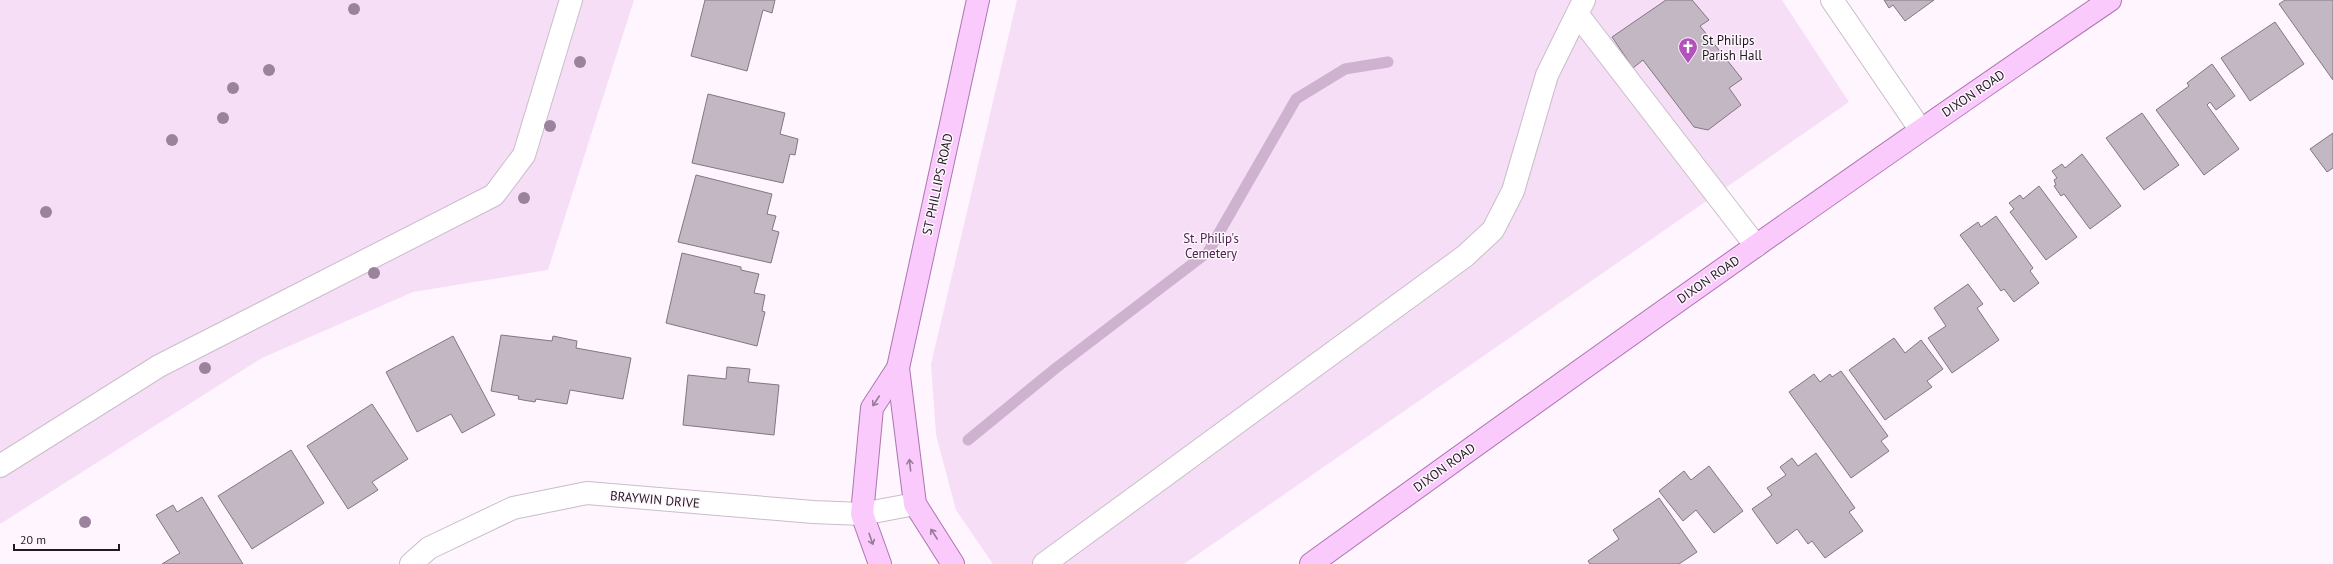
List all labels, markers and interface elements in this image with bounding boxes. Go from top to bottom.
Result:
place label: St Philips Parish Hall [1702,32,1762,64]
church icon: St Philips Parish Hall [1677,36,1699,64]
street label: DIXON ROAD [1938,66,2008,121]
street label: ST PHILLIPS ROAD [918,132,957,237]
park label: St. Philip's Cemetery [1183,230,1239,262]
street label: DIXON ROAD [1674,252,1743,307]
one-way arrow [872,395,880,407]
street label: DIXON ROAD [1410,439,1479,496]
one-way arrow [907,459,914,472]
street label: BRAYWIN DRIVE [609,487,701,512]
scale bar [14,526,119,552]
one-way arrow [930,529,938,540]
text: 20 m [20,532,46,547]
one-way arrow [868,532,876,544]

